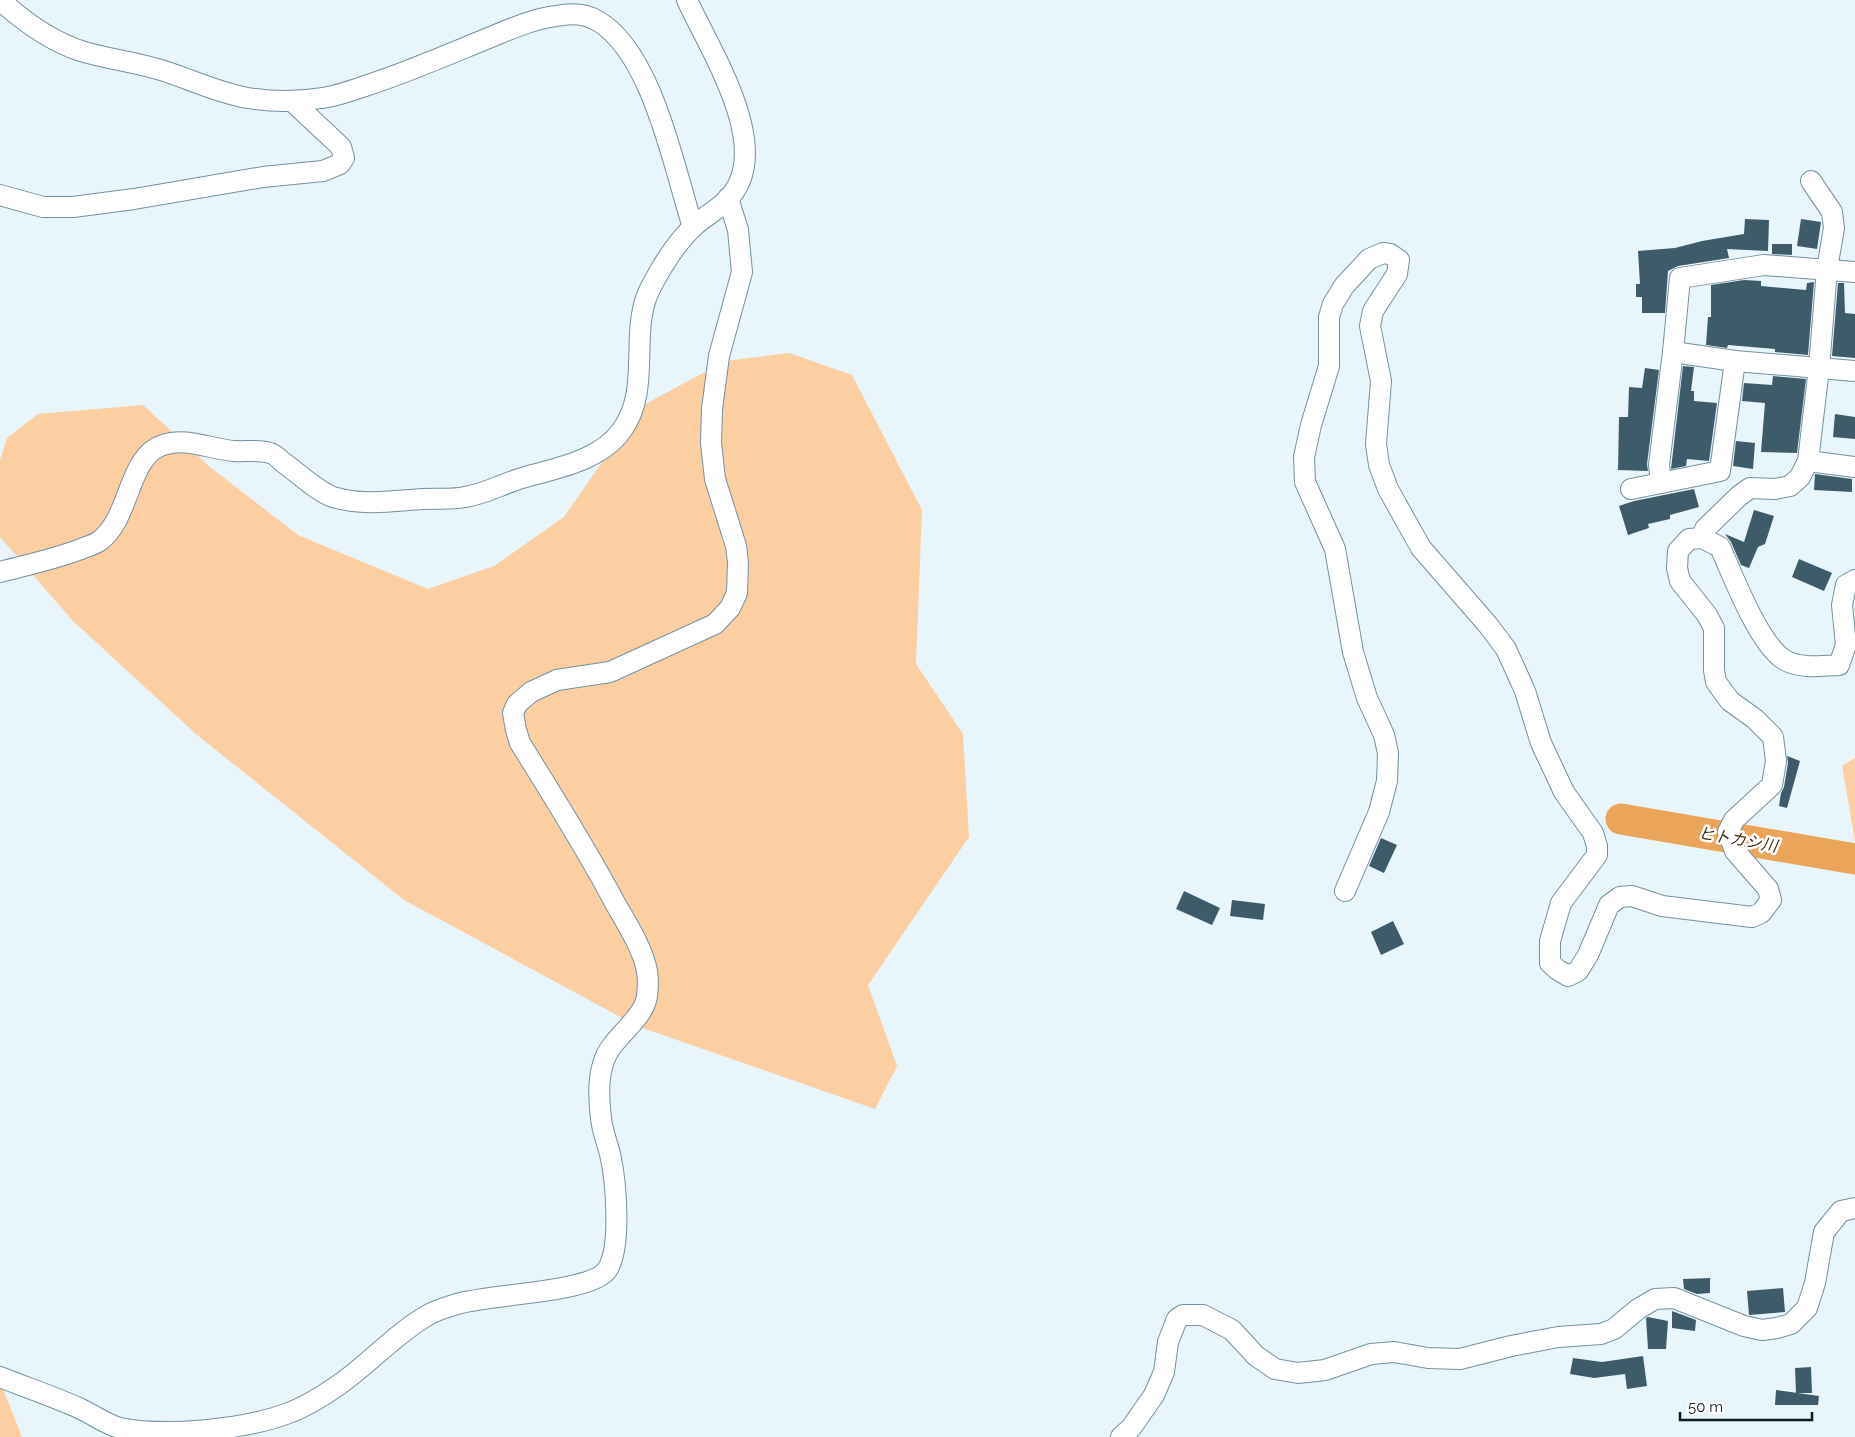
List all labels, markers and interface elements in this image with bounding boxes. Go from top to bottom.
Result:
water label: ヒトカシ川 [1697,823,1781,856]
scale bar [1680,1390,1812,1422]
text: 50 m [1688,1398,1723,1416]

